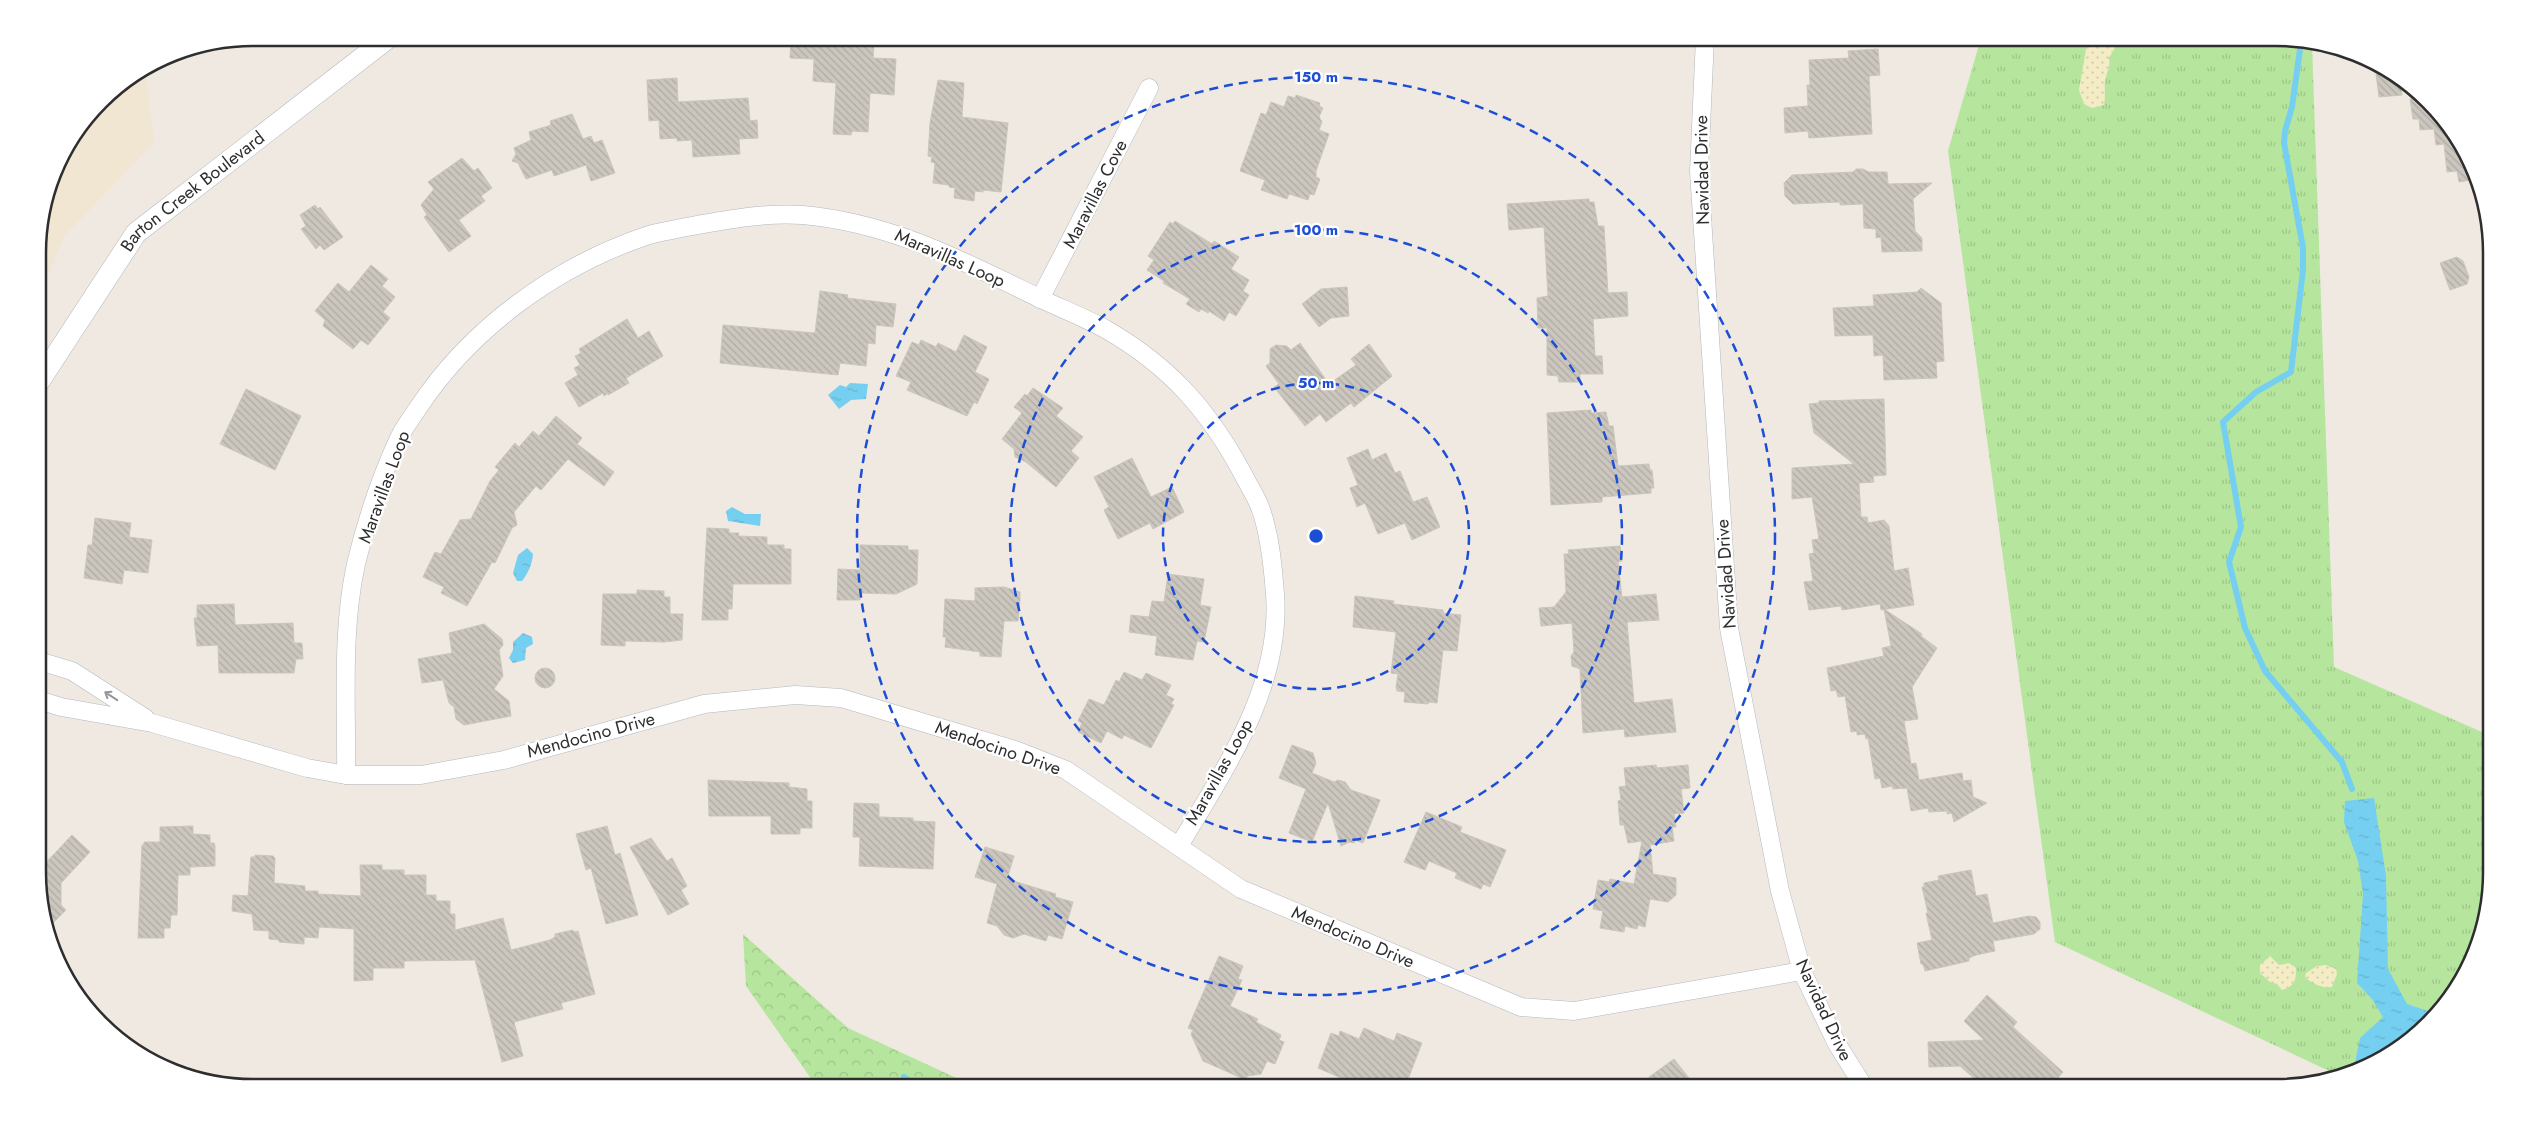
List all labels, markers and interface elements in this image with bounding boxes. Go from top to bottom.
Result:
text: 150 m [1294,66,1338,88]
street label: Navidad Drive [1688,115,1716,225]
street label: Barton Creek Boulevard [114,125,270,257]
street label: Maravillas Cove [1056,135,1134,253]
text: 100 m [1294,219,1338,241]
street label: Maravillas Loop [891,222,1009,294]
text: 50 m [1298,372,1334,394]
street label: Maravillas Loop [352,427,416,547]
street label: Navidad Drive [1709,518,1743,630]
centre of rings [1307,527,1325,545]
one-way arrow [105,691,119,701]
street label: Mendocino Drive [524,705,658,765]
street label: Mendocino Drive [932,714,1064,782]
street label: Maravillas Loop [1179,714,1259,830]
street label: Mendocino Drive [1287,899,1419,975]
street label: Navidad Drive [1789,955,1859,1065]

